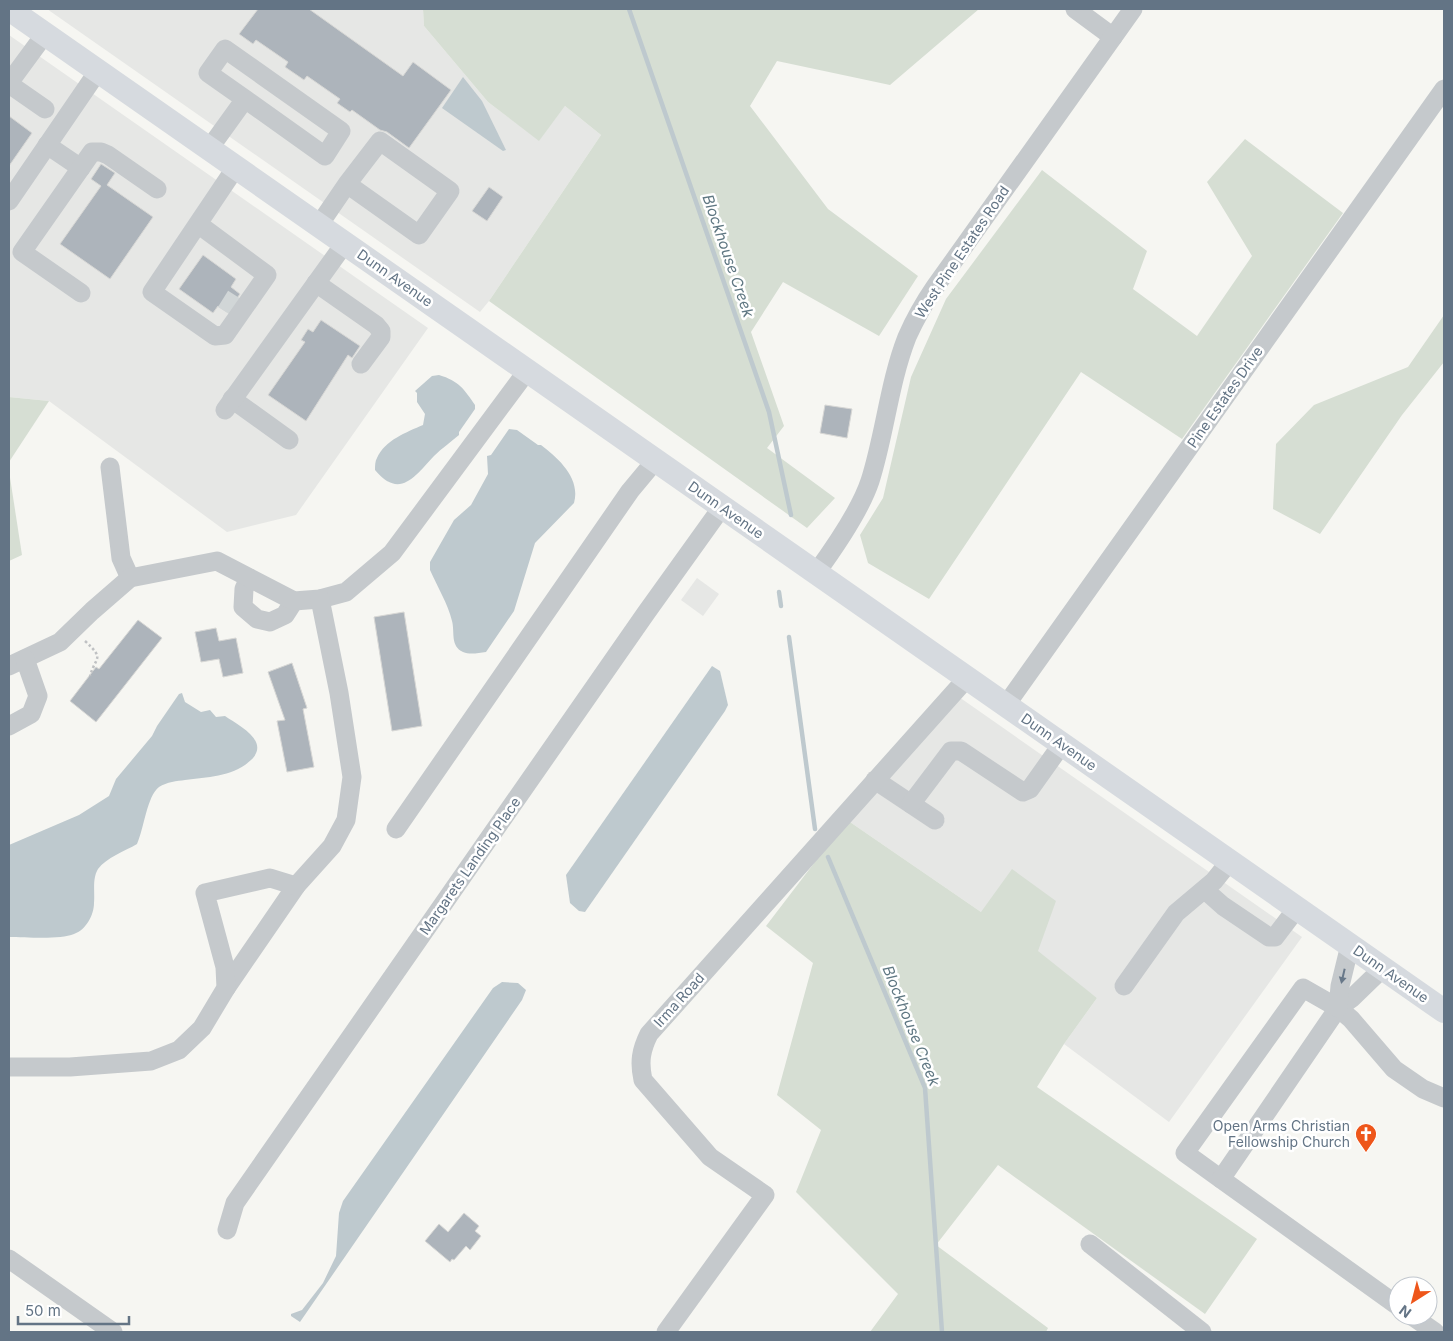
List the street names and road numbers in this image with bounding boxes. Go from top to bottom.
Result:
street label: West Pine Estates Road [911,182,1012,321]
street label: Dunn Avenue [354,245,436,310]
street label: Pine Estates Drive [1183,343,1266,451]
street label: Dunn Avenue [685,477,767,542]
street label: Dunn Avenue [1018,709,1100,774]
street label: Margarets Landing Place [416,794,524,938]
street label: Dunn Avenue [1350,941,1432,1006]
street label: Irma Road [650,969,707,1030]

